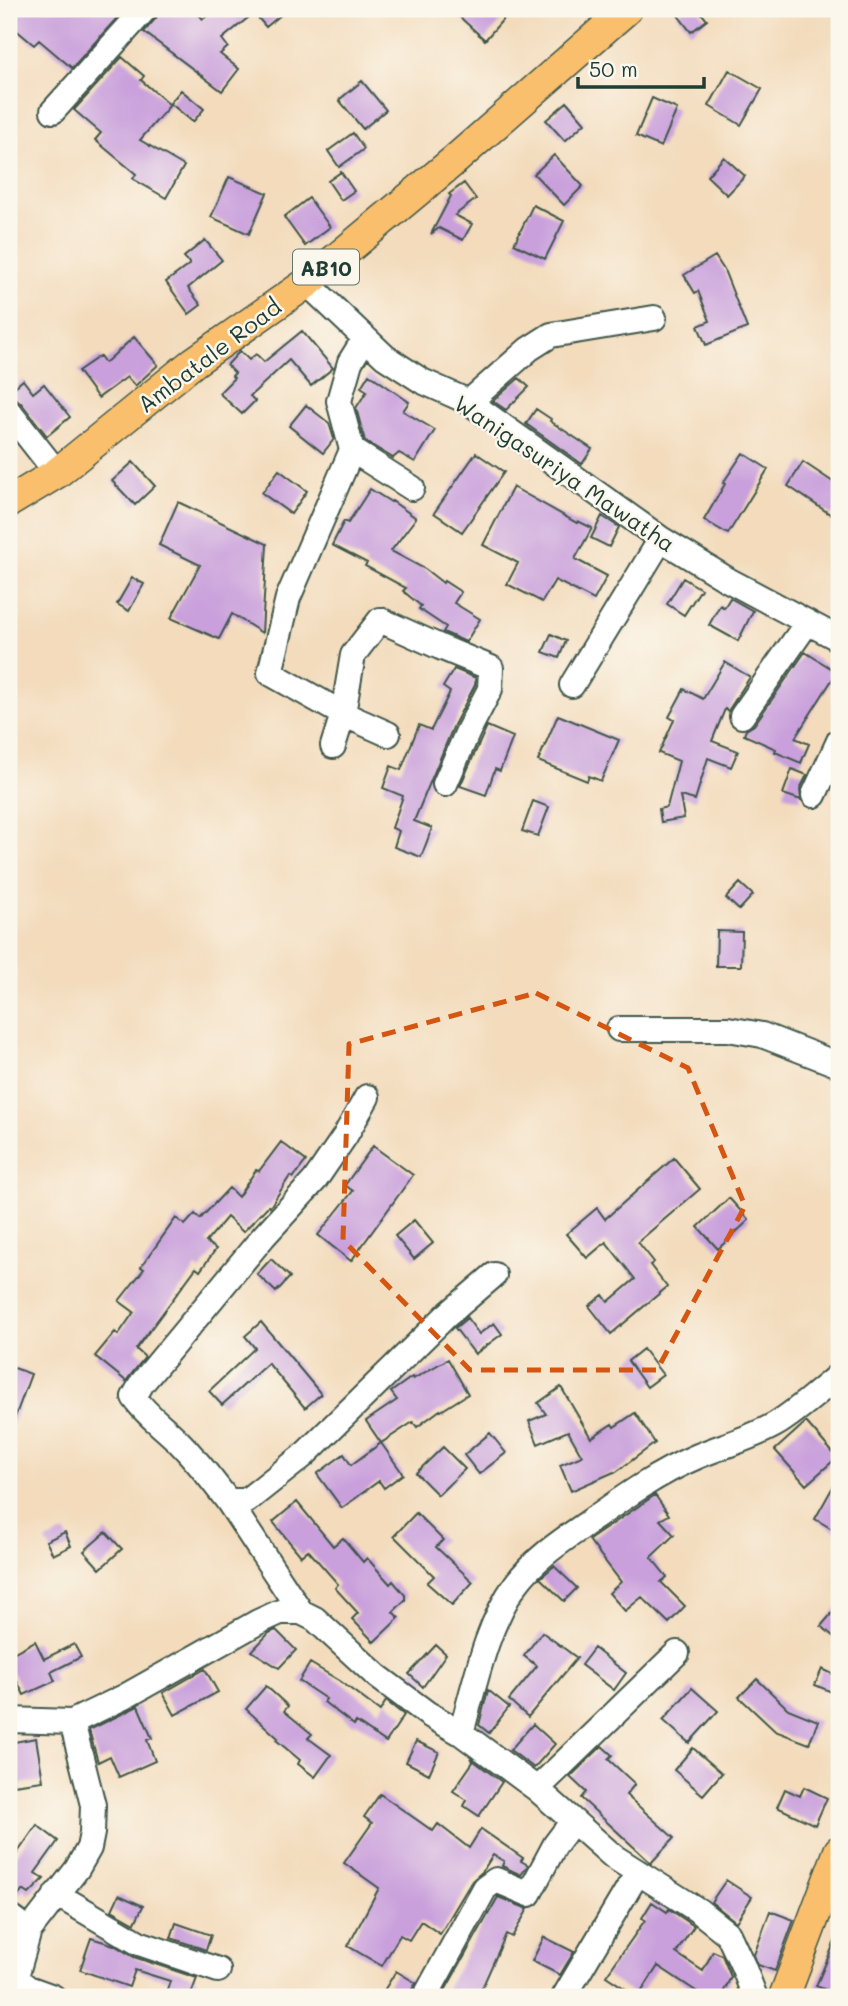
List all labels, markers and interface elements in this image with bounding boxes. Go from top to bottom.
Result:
scale bar [578,46,704,90]
text: 50 m [589,55,638,82]
road number: AB10 [293,250,359,284]
street label: Ambatale Road [131,291,287,419]
street label: Wanigasuriya Mawatha [449,388,681,558]

